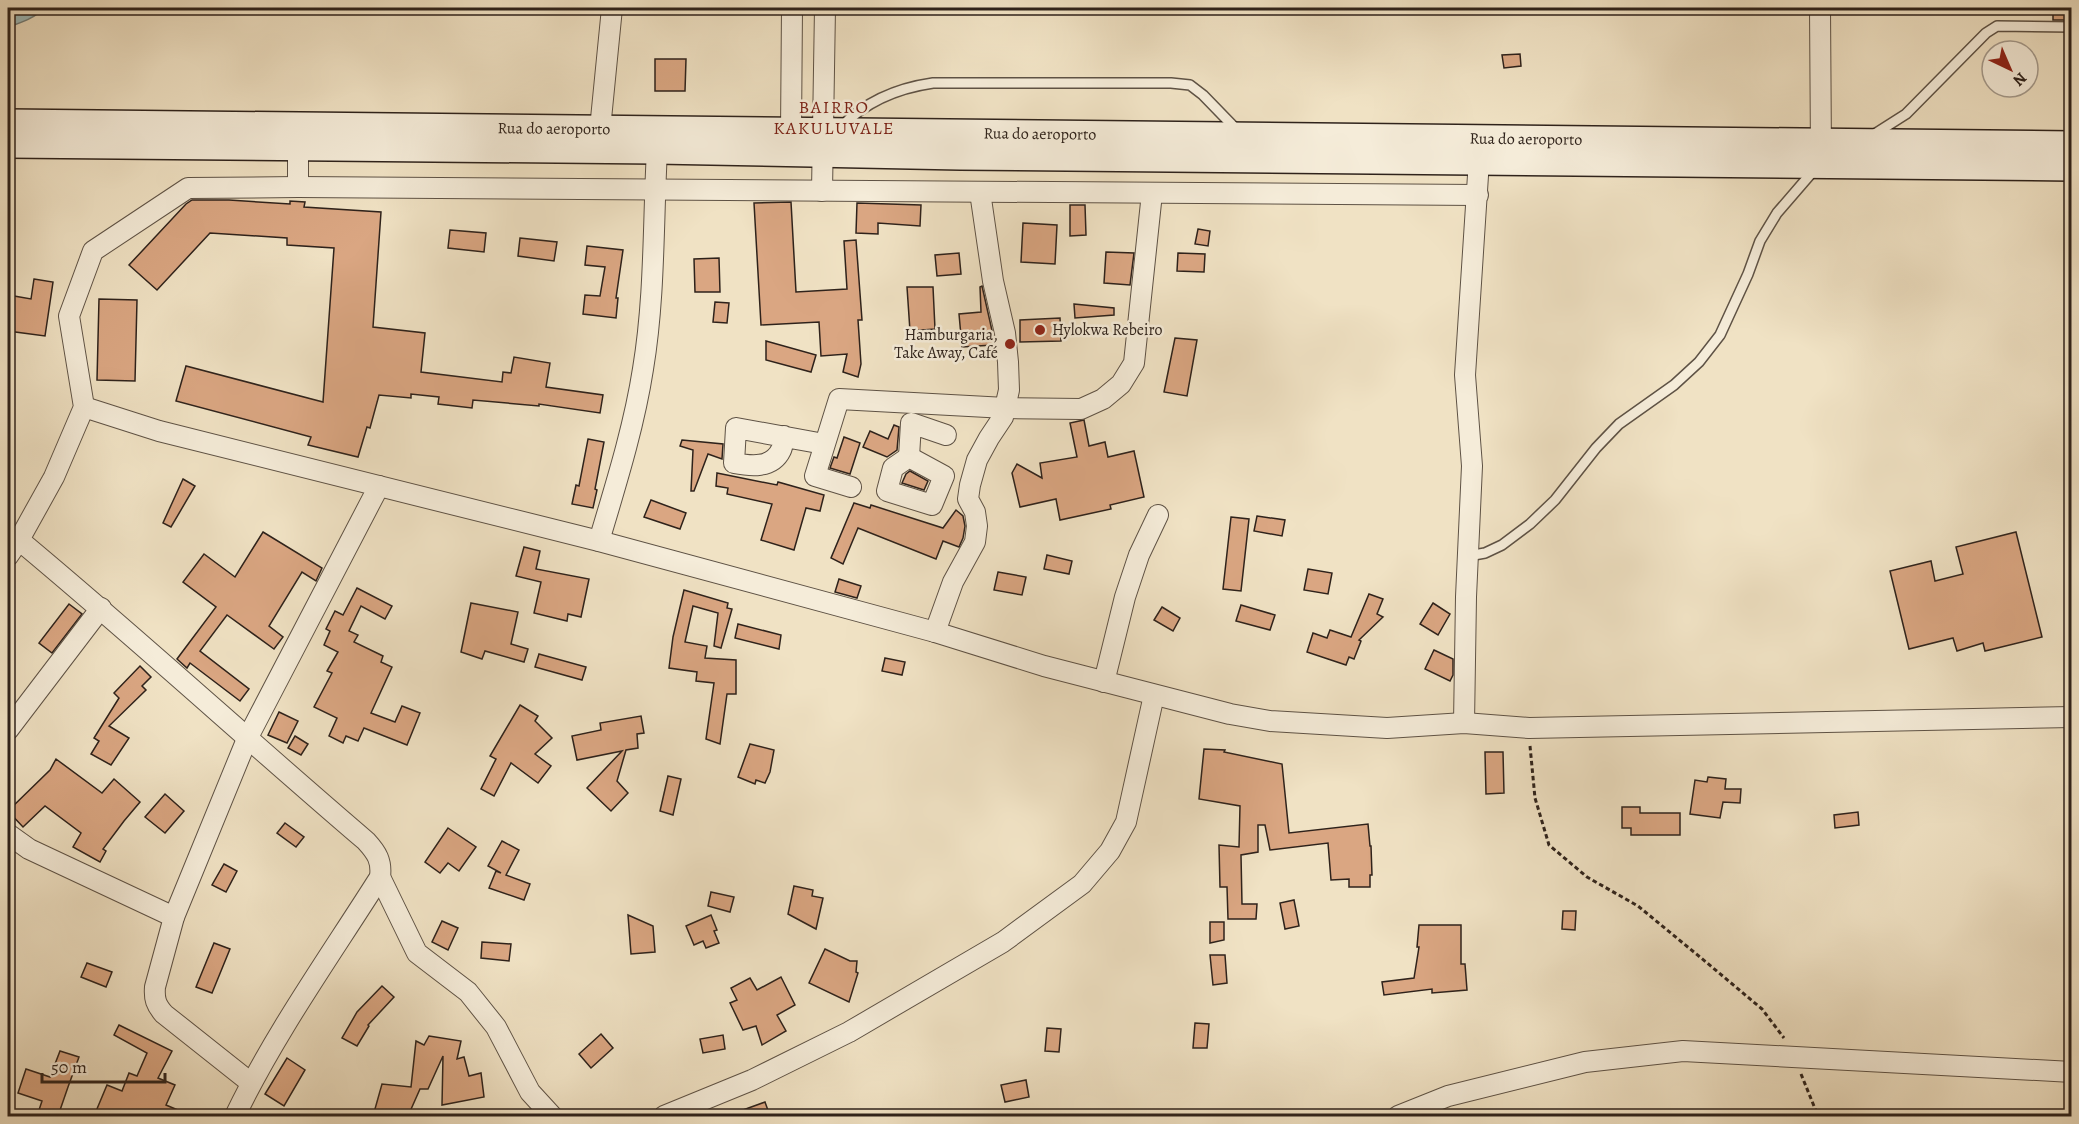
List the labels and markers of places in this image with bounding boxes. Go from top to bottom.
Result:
place label: Hylokwa Rebeiro [1052,319,1162,341]
marker: Hylokwa Rebeiro [1033,323,1047,337]
place label: Hamburgaria, Take Away, Café [894,324,998,364]
marker: Hamburgaria, Take Away, Café [1003,337,1017,351]

